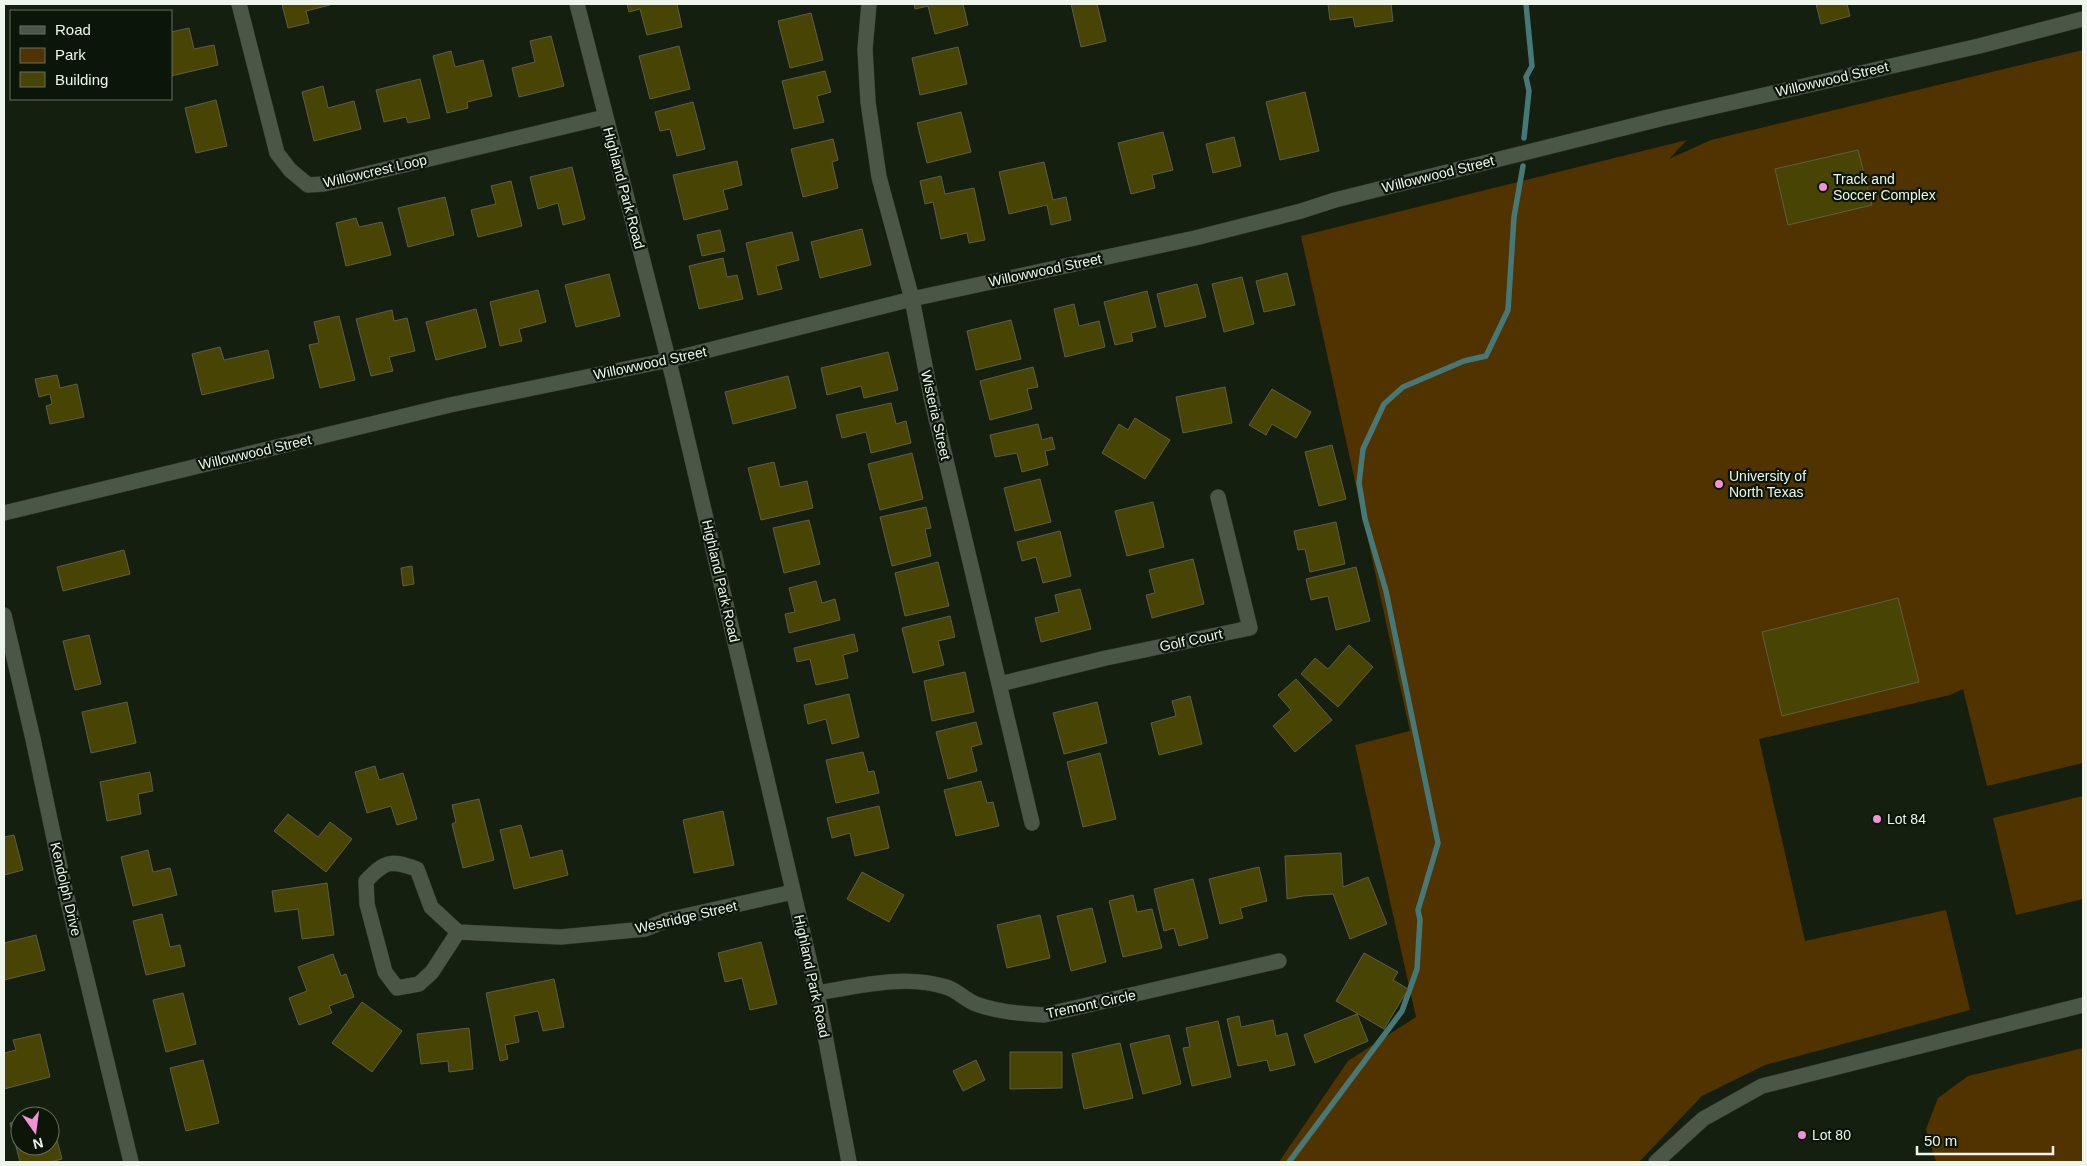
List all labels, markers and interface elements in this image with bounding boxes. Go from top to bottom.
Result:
legend [10,10,172,100]
text: Road [55,21,91,38]
text: Park [55,46,86,63]
street label: Willowwood Street [1774,58,1890,100]
text: Building [55,71,108,88]
street label: Highland Park Road [600,125,648,251]
street label: Willowcrest Loop [322,151,429,191]
street label: Willowwood Street [1380,152,1496,196]
place label: Track and Soccer Complex [1833,171,1936,203]
marker: Track and Soccer Complex [1817,181,1829,193]
street label: Willowwood Street [987,250,1103,290]
street label: Willowwood Street [592,343,708,383]
street label: Wisteria Street [918,368,954,462]
street label: Willowwood Street [197,431,313,473]
place label: University of North Texas [1729,468,1806,500]
marker: University of North Texas [1713,478,1725,490]
street label: Highland Park Road [699,518,743,644]
street label: Golf Court [1158,626,1224,654]
place label: Lot 84 [1887,811,1926,827]
marker: Lot 84 [1871,813,1883,825]
street label: Kendolph Drive [47,841,85,938]
street label: Westridge Street [634,897,739,936]
street label: Highland Park Road [791,913,833,1039]
street label: Tremont Circle [1045,987,1138,1021]
north arrow [10,1106,60,1156]
scale bar [1917,1124,2053,1156]
place label: Lot 80 [1812,1127,1851,1143]
marker: Lot 80 [1796,1129,1808,1141]
text: 50 m [1924,1132,1957,1149]
text: N [31,1135,45,1153]

